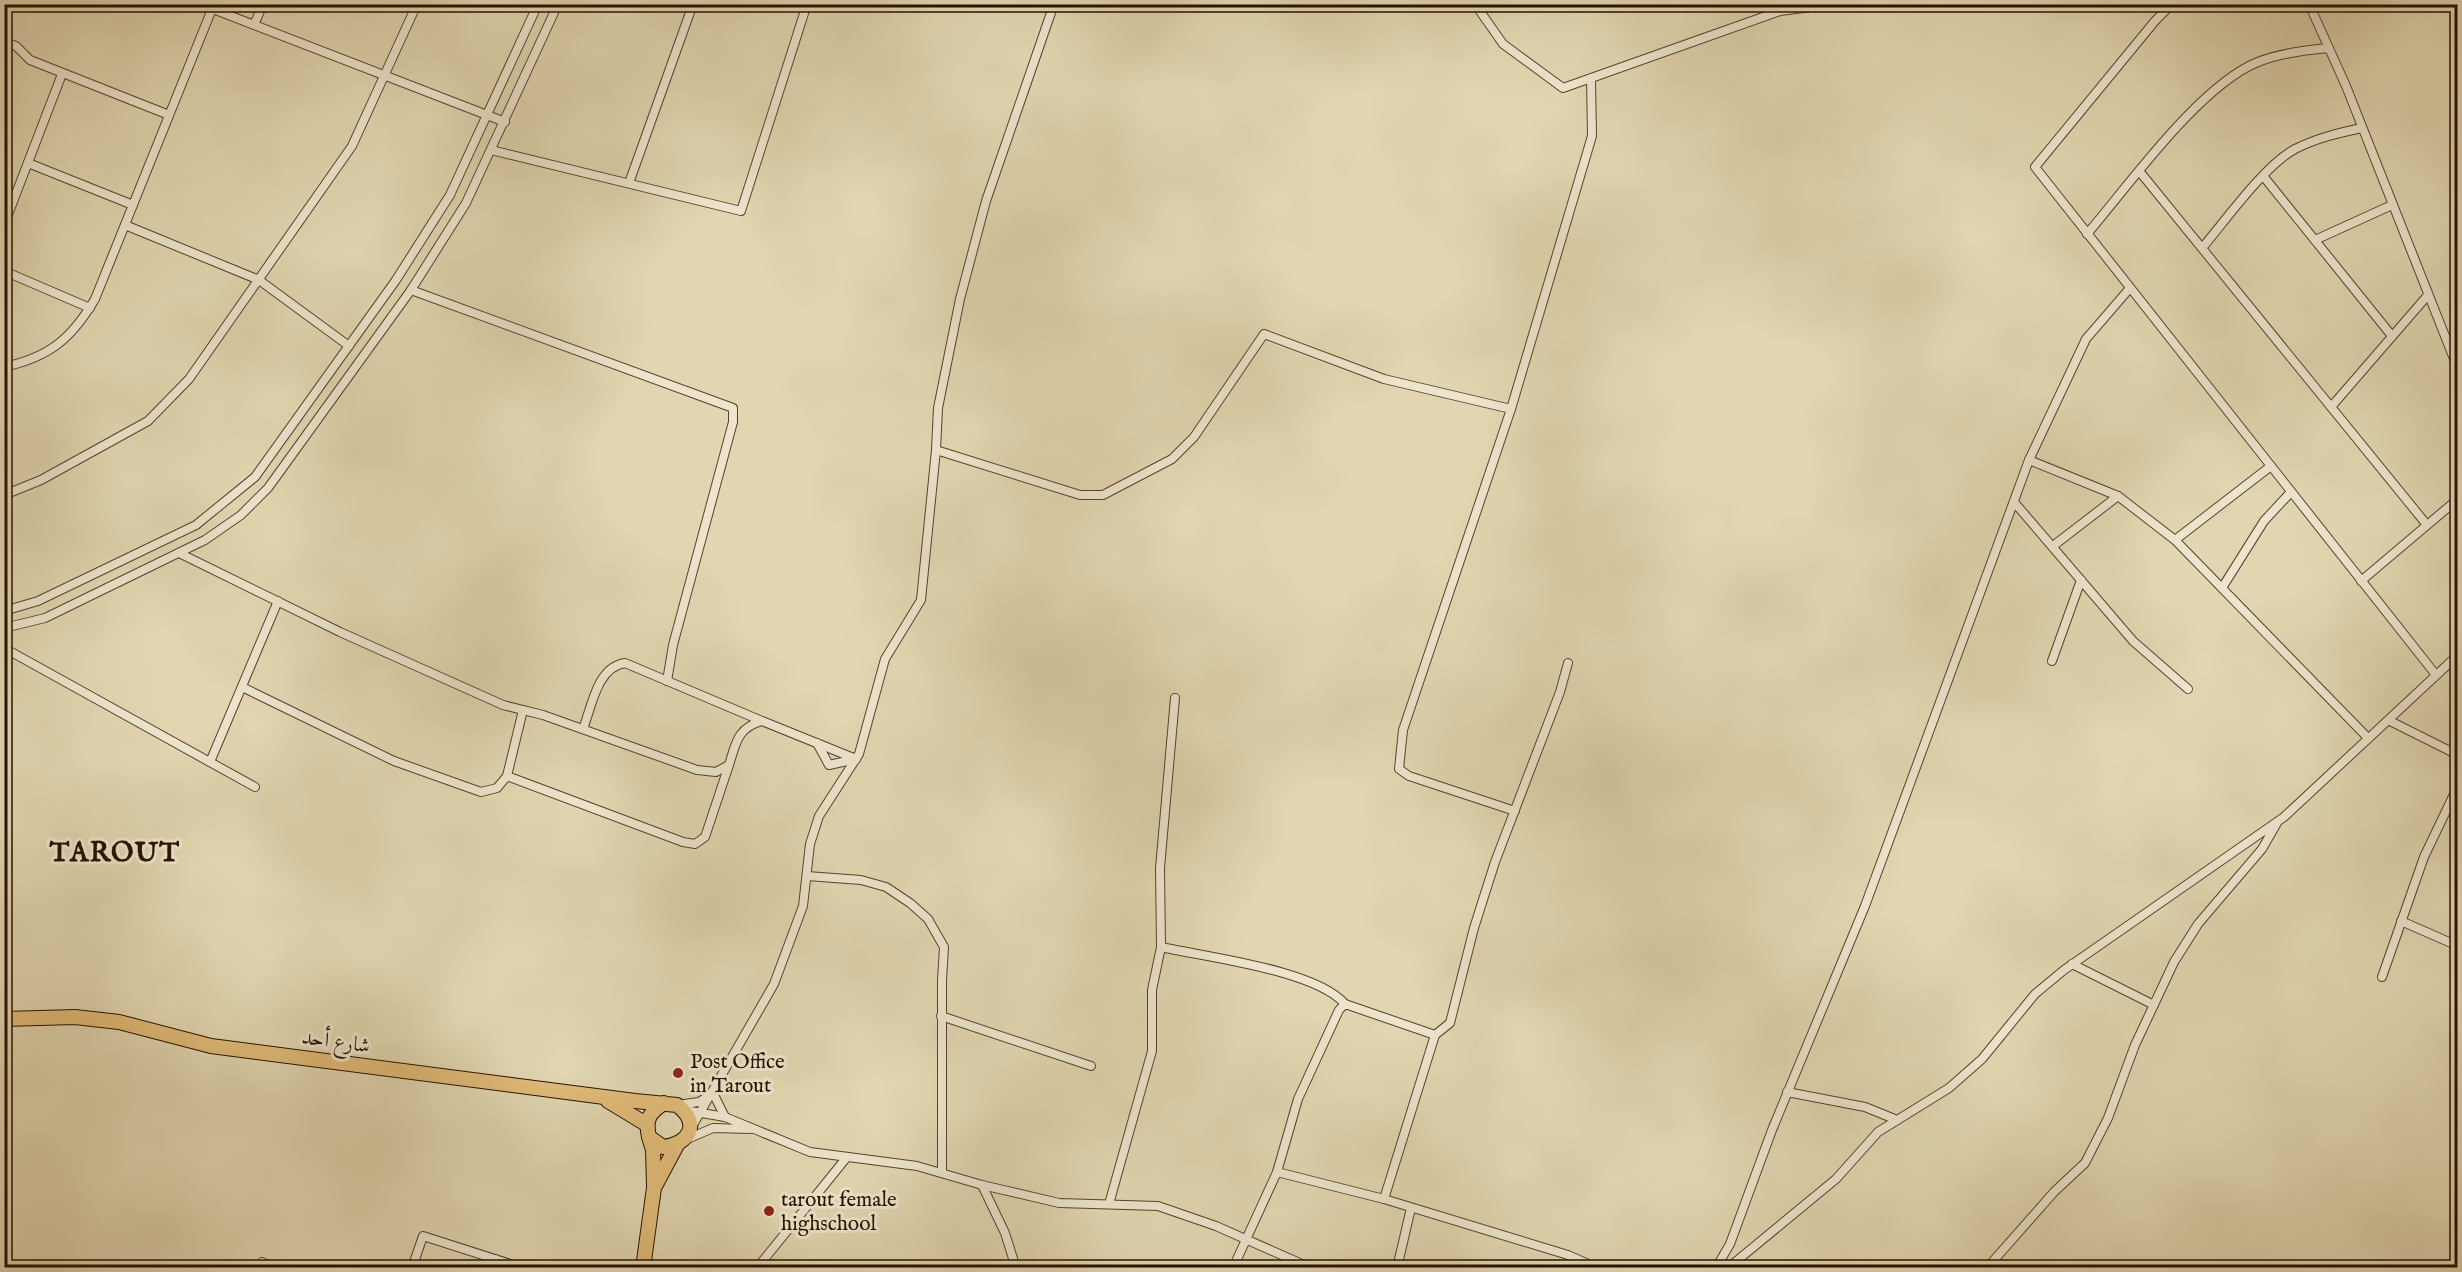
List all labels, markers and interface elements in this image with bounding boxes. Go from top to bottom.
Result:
district label: TAROUT [48,837,181,871]
street label: شارع أحد [300,1021,372,1064]
place label: Post Office in Tarout [690,1049,785,1100]
marker: Post Office in Tarout [671,1066,685,1080]
place label: tarout female highschool [781,1187,897,1238]
marker: tarout female highschool [762,1204,776,1218]

